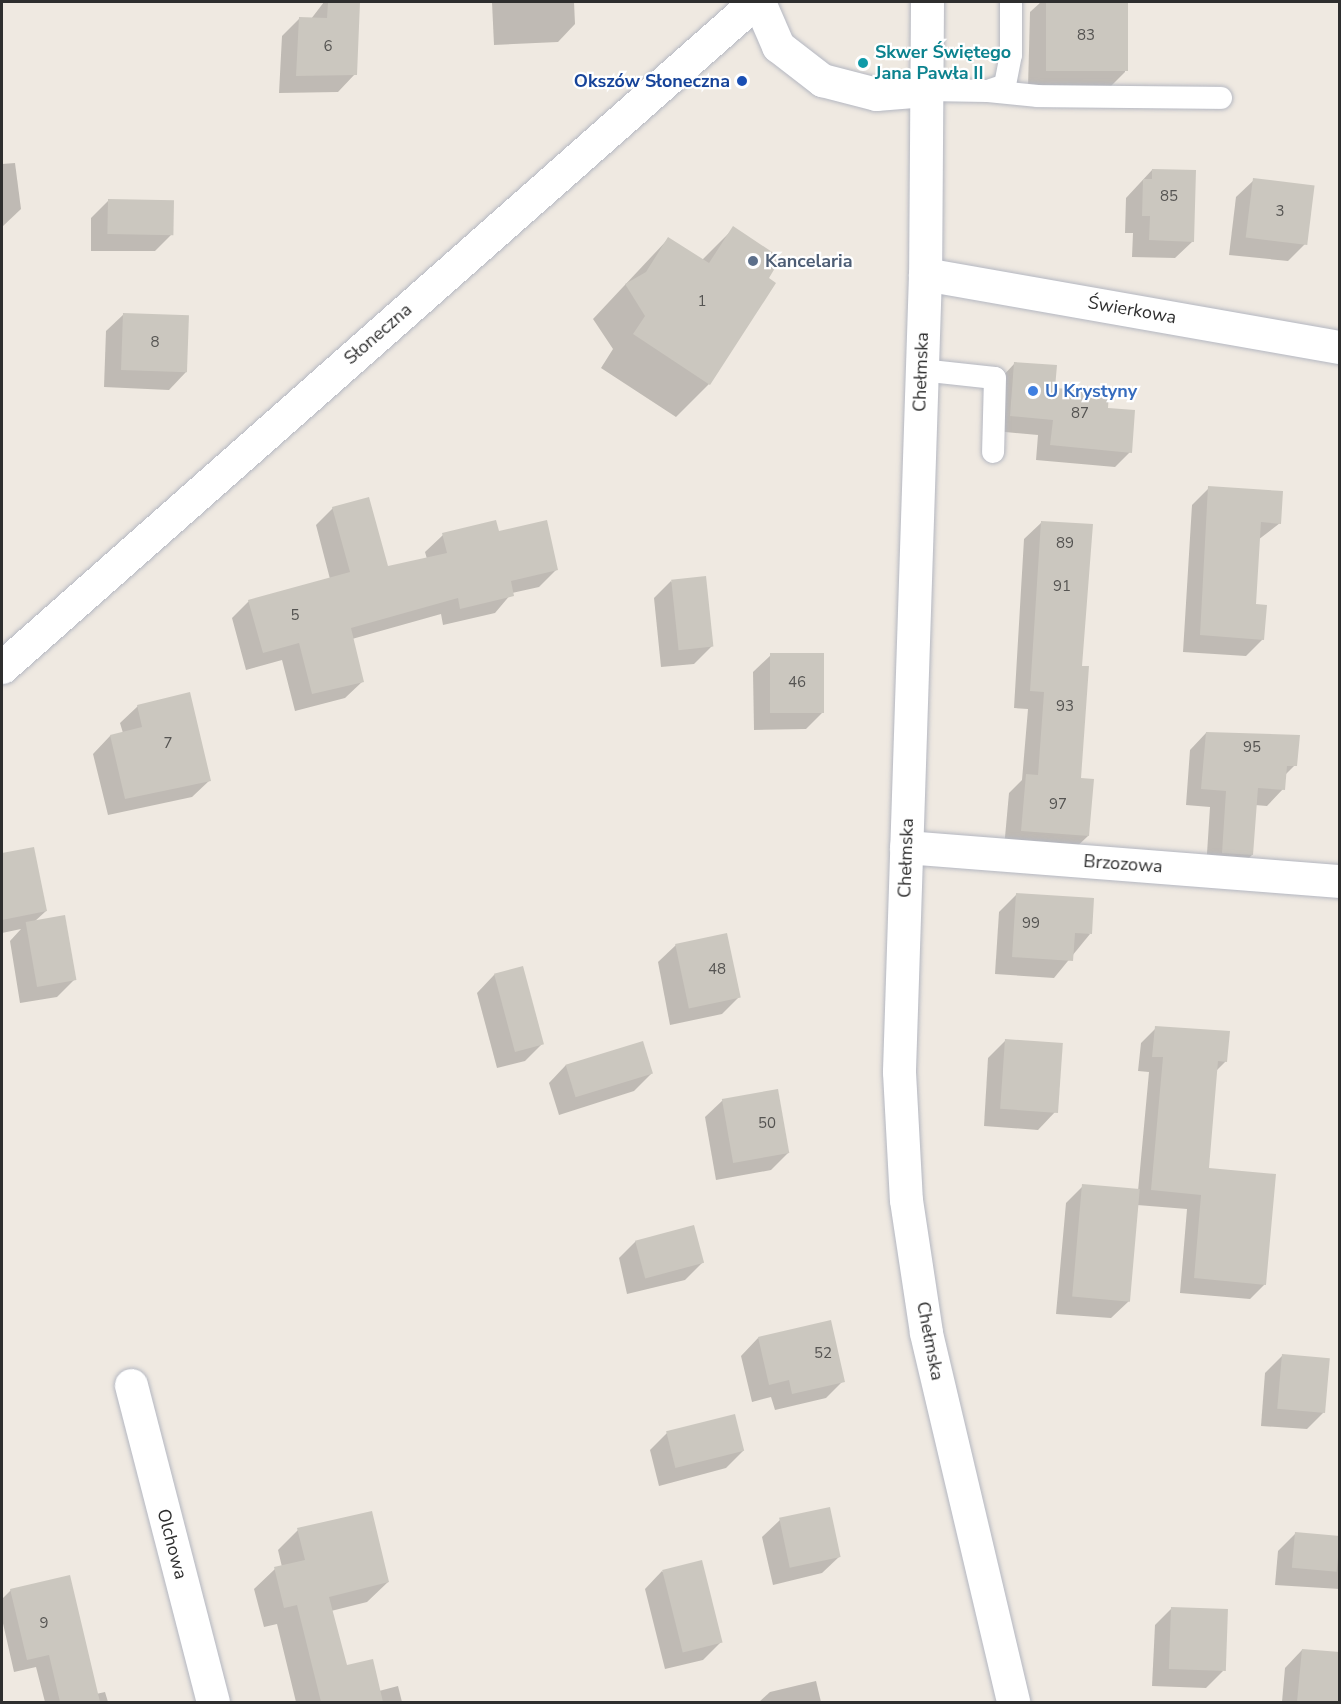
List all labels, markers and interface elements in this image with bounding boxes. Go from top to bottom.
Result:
house number: 83 [1077,27,1095,45]
house number: 6 [324,38,332,56]
place label: Skwer Świętego Jana Pawła II [875,42,1011,84]
marker: Skwer Świętego Jana Pawła II [856,56,870,70]
place label: Okszów Słoneczna [574,70,730,92]
marker: Okszów Słoneczna [735,74,749,88]
house number: 85 [1160,188,1178,206]
house number: 3 [1276,203,1284,221]
place label: Kancelaria [765,250,852,272]
marker: Kancelaria [746,254,760,268]
street label: Świerkowa [1086,292,1178,328]
house number: 1 [698,293,706,311]
street label: Słoneczna [340,299,416,369]
street label: Chełmska [909,332,933,412]
house number: 8 [151,334,159,352]
place label: U Krystyny [1045,380,1137,402]
marker: U Krystyny [1026,384,1040,398]
house number: 87 [1071,405,1089,423]
house number: 89 [1056,535,1074,553]
house number: 91 [1053,578,1071,596]
house number: 5 [291,607,299,625]
house number: 46 [788,674,806,692]
house number: 93 [1056,698,1074,716]
house number: 7 [164,735,172,753]
house number: 95 [1243,739,1261,757]
house number: 97 [1049,796,1067,814]
street label: Chełmska [894,818,918,898]
street label: Brzozowa [1083,850,1163,878]
house number: 99 [1022,915,1040,933]
house number: 48 [708,961,726,979]
house number: 50 [758,1115,776,1133]
street label: Chełmska [912,1300,948,1382]
house number: 52 [814,1345,832,1363]
street label: Olchowa [152,1506,192,1582]
house number: 9 [40,1615,48,1633]

